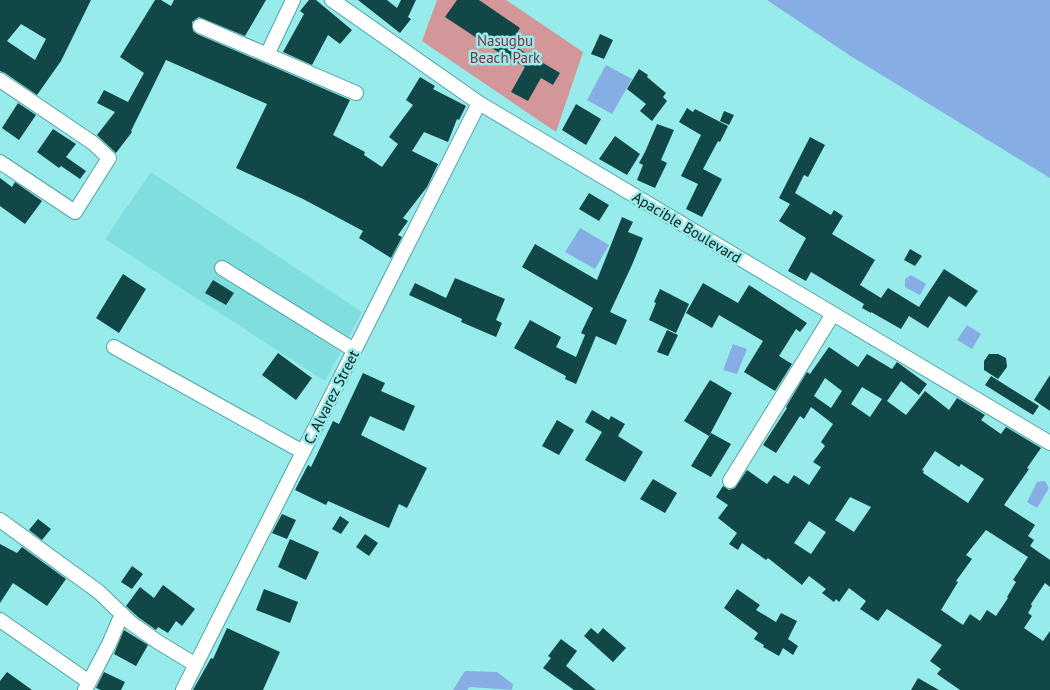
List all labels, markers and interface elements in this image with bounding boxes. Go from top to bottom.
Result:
park label: Nasugbu Beach Park [470,31,541,67]
street label: Apacible Boulevard [629,187,745,267]
street label: C. Alvarez Street [299,347,363,447]

